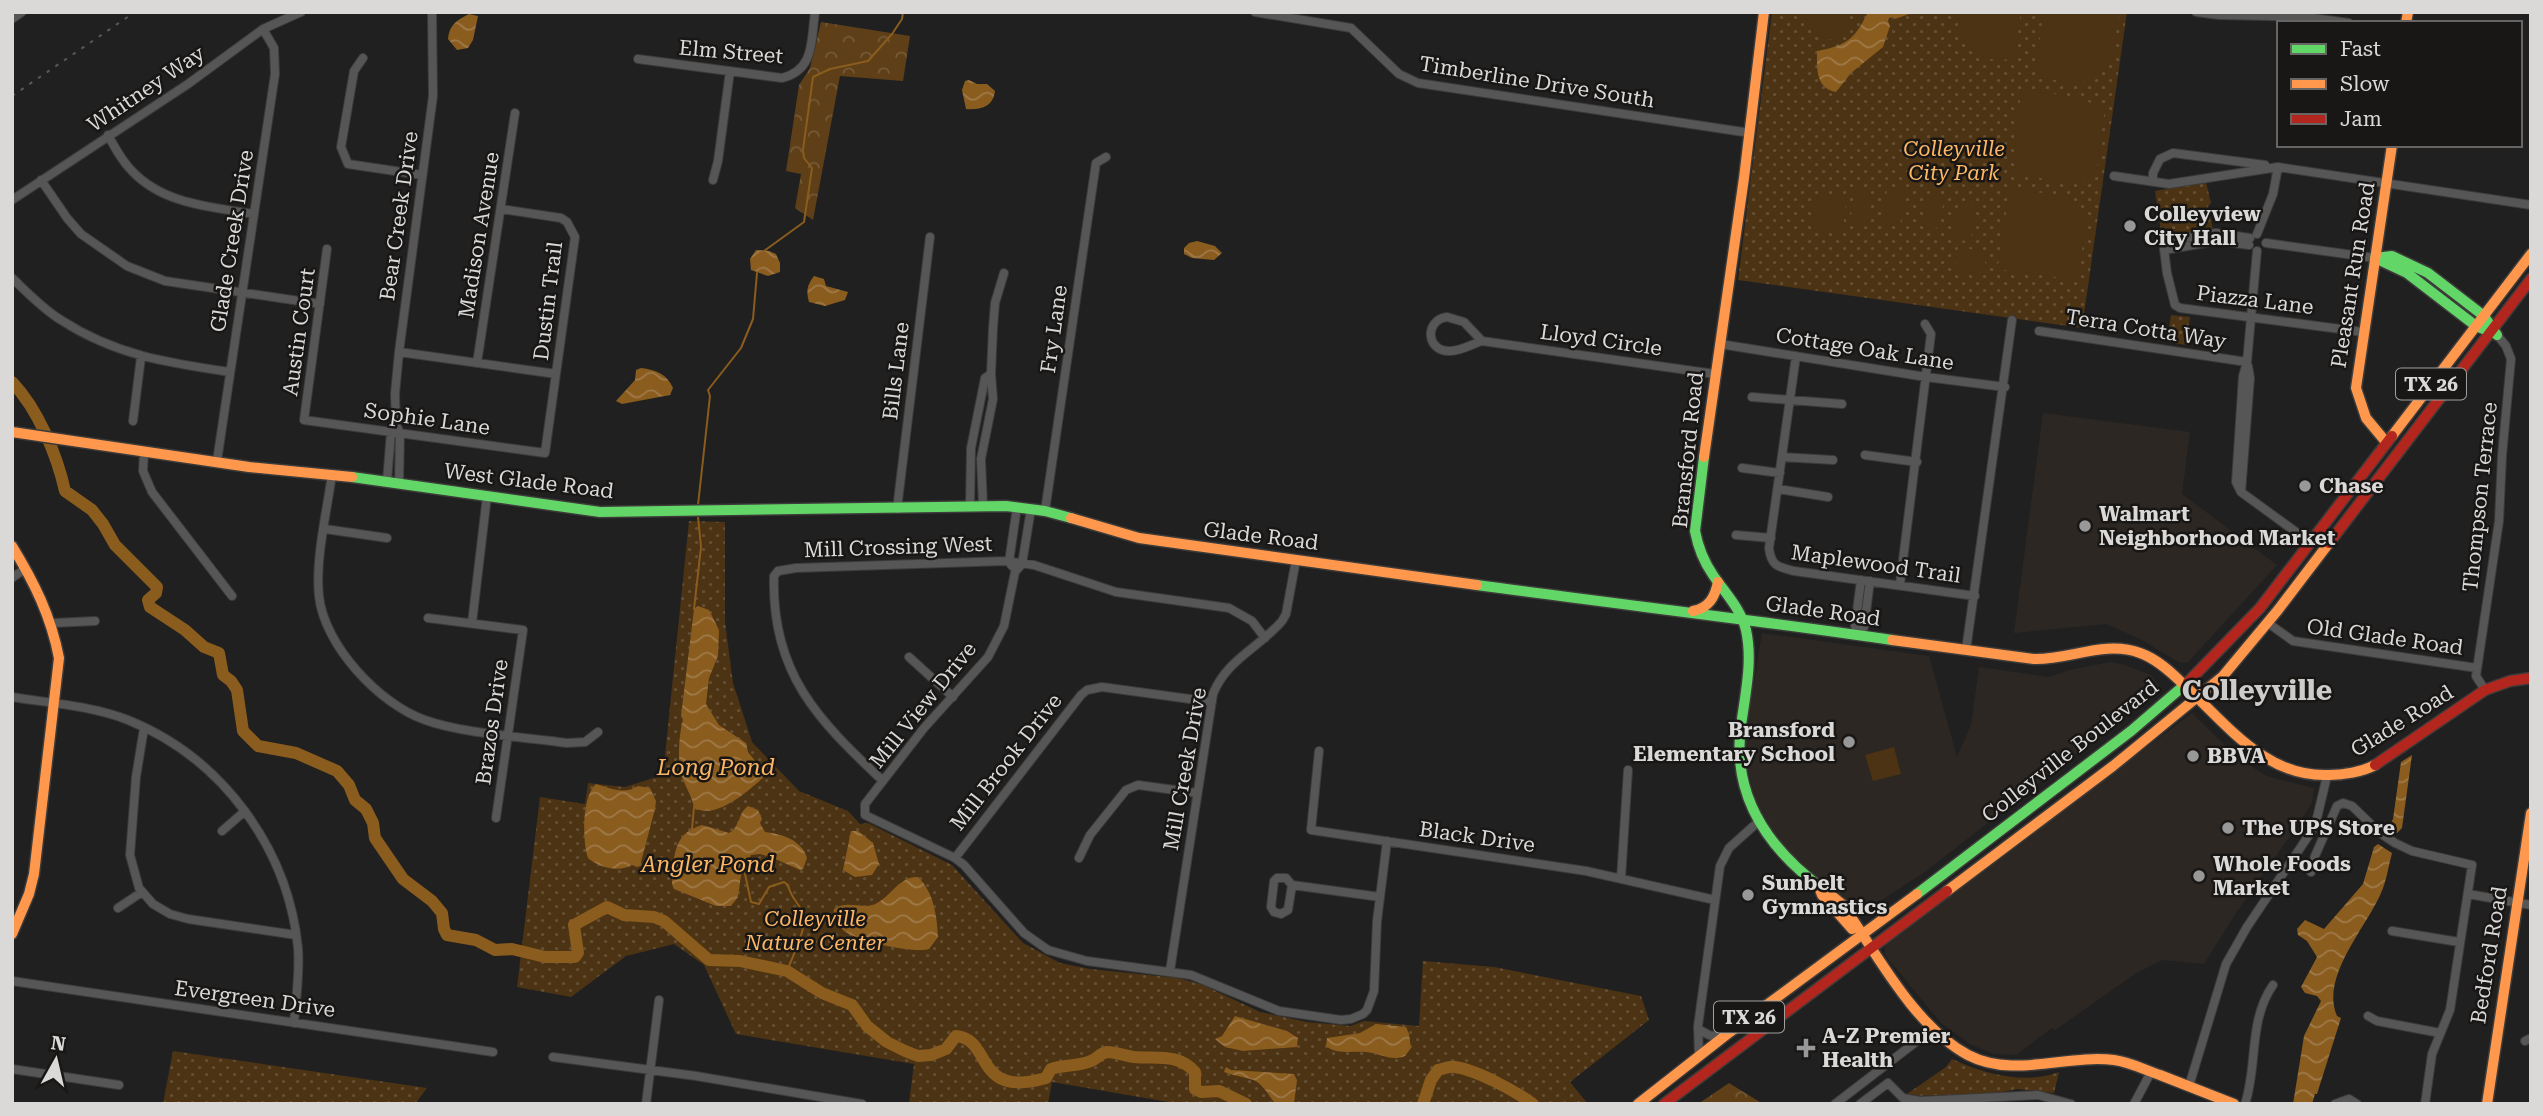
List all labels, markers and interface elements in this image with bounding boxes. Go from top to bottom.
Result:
legend [2277,21,2522,147]
street label: Elm Street [678,35,784,69]
text: Fast [2340,37,2381,61]
street label: Whitney Way [83,41,210,137]
street label: Timberline Drive South [1418,52,1657,113]
text: Slow [2340,72,2390,96]
text: Jam [2340,107,2382,131]
street label: Bear Creek Drive [375,130,423,302]
park label: Colleyville City Park [1903,137,2005,185]
street label: Glade Creek Drive [206,148,258,334]
street label: Madison Avenue [454,150,504,320]
street label: Pleasant Run Road [2326,180,2380,370]
place label: Colleyview City Hall [2144,202,2261,250]
marker: Colleyview City Hall [2122,218,2138,234]
street label: Dustin Trail [529,240,567,362]
street label: Austin Court [278,266,320,397]
street label: Piazza Lane [2195,281,2315,319]
street label: Fry Lane [1036,283,1072,375]
street label: Terra Cotta Way [2064,304,2229,354]
street label: Lloyd Circle [1538,320,1664,360]
street label: Bills Lane [878,321,914,421]
street label: Cottage Oak Lane [1774,323,1956,375]
road number: TX 26 [2396,368,2466,400]
street label: Bransford Road [1668,370,1708,529]
street label: Sophie Lane [363,398,491,440]
street label: Thompson Terrace [2458,401,2502,593]
street label: West Glade Road [443,459,616,503]
place label: Chase [2319,474,2384,498]
marker: Chase [2297,478,2313,494]
place label: Walmart Neighborhood Market [2099,502,2336,550]
street label: Glade Road [1202,517,1320,555]
marker: Walmart Neighborhood Market [2077,518,2093,534]
street label: Mill Crossing West [803,532,993,562]
street label: Maplewood Trail [1790,540,1963,588]
street label: Glade Road [1764,591,1883,631]
street label: Old Glade Road [2305,614,2465,660]
street label: Mill View Drive [865,637,981,773]
street label: Brazos Drive [471,658,513,786]
street label: Colleyville Boulevard [1977,674,2163,827]
district label: Colleyville [2182,674,2332,707]
street label: Glade Road [2347,680,2458,762]
street label: Mill Creek Drive [1159,686,1211,852]
street label: Mill Brook Drive [945,689,1067,835]
place label: Bransford Elementary School [1633,718,1835,766]
marker: Bransford Elementary School [1841,734,1857,750]
place label: BBVA [2207,744,2266,768]
marker: BBVA [2185,748,2201,764]
water label: Long Pond [656,754,775,781]
place label: The UPS Store [2242,816,2395,840]
street label: Black Drive [1417,817,1537,857]
marker: The UPS Store [2220,820,2236,836]
water label: Angler Pond [639,851,775,878]
place label: Whole Foods Market [2213,852,2351,900]
marker: Whole Foods Market [2191,868,2207,884]
place label: Sunbelt Gymnastics [1762,871,1887,919]
street label: Bedford Road [2466,884,2512,1026]
marker: Sunbelt Gymnastics [1740,887,1756,903]
park label: Colleyville Nature Center [744,907,885,955]
street label: Evergreen Drive [173,976,337,1022]
road number: TX 26 [1714,1001,1784,1032]
place label: A-Z Premier Health [1822,1024,1951,1072]
north arrow [21,1025,91,1095]
text: N [49,1031,68,1056]
marker: A-Z Premier Health [1796,1038,1816,1058]

